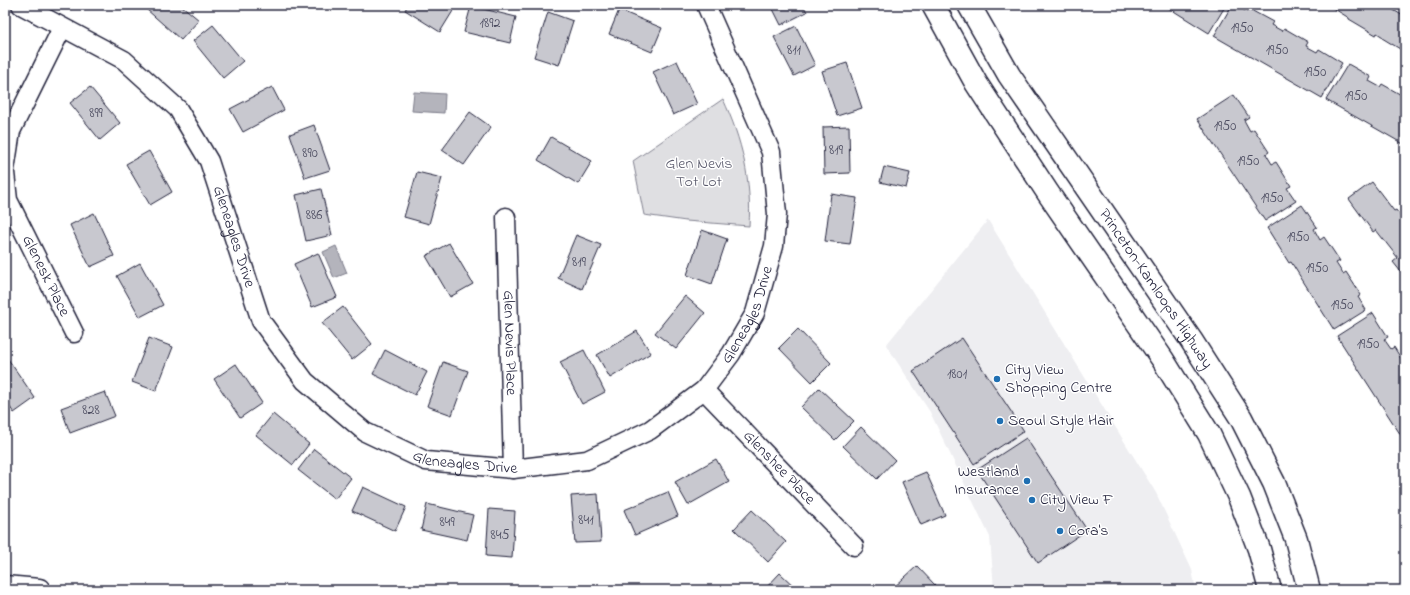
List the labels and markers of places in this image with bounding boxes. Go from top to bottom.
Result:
place label: City View Shopping Centre [1005,358,1113,400]
marker: City View Shopping Centre [992,374,1002,384]
place label: Seoul Style Hair [1008,409,1114,433]
marker: Seoul Style Hair [995,416,1005,426]
place label: Westland Insurance [954,460,1020,502]
marker: Westland Insurance [1022,476,1032,486]
place label: City View F [1040,488,1114,512]
marker: City View F [1027,495,1037,505]
place label: Cora's [1068,519,1109,543]
marker: Cora's [1055,526,1065,536]

